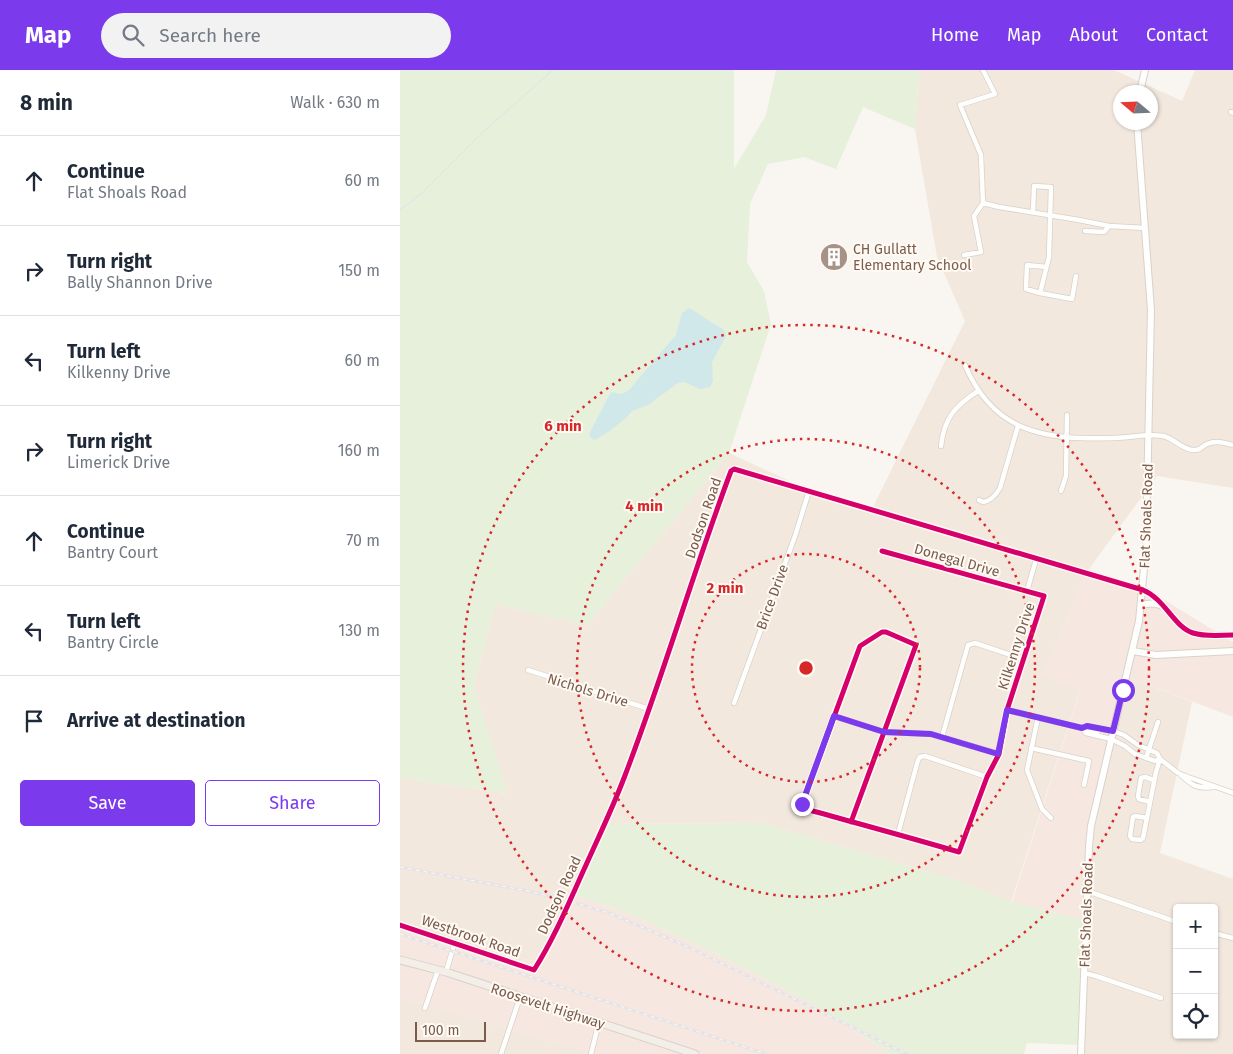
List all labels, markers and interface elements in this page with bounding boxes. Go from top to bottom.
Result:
search box [101,13,451,58]
text: Map [25,21,71,49]
icon: search [119,21,147,49]
text: Search here [159,24,261,47]
text: Home [931,24,979,46]
text: Map [1007,24,1041,46]
text: About [1069,24,1118,46]
text: Contact [1146,24,1208,46]
north arrow [1113,85,1158,130]
text: 8 min [20,90,73,116]
text: Walk · 630 m [290,93,380,112]
text: Continue [67,160,145,183]
icon: ahead [20,167,48,195]
text: 60 m [345,171,380,190]
text: Flat Shoals Road [67,183,187,202]
place label: CH Gullatt Elementary School [853,241,971,274]
building icon: CH Gullatt Elementary School [819,242,849,272]
text: Turn right [67,250,152,273]
icon: right [20,257,48,285]
text: 150 m [338,261,380,280]
text: Bally Shannon Drive [67,273,213,292]
text: Turn left [67,340,141,363]
icon: left [20,347,48,375]
text: 60 m [345,351,380,370]
text: Kilkenny Drive [67,363,171,382]
text: 6 min [544,417,582,435]
text: Turn right [67,430,152,453]
icon: right [20,437,48,465]
text: 160 m [338,441,380,460]
text: Limerick Drive [67,453,170,472]
street label: Flat Shoals Road [1136,463,1157,569]
street label: Dodson Road [682,475,725,561]
text: 4 min [625,497,663,515]
text: Continue [67,520,145,543]
icon: ahead [20,527,48,555]
text: 70 m [346,531,380,550]
street label: Donegal Drive [912,540,1002,581]
text: Bantry Court [67,543,158,562]
street label: Brice Drive [753,562,792,632]
text: 2 min [707,579,743,597]
street label: Kilkenny Drive [994,600,1039,692]
text: Turn left [67,610,141,633]
icon: left [20,617,48,645]
text: 130 m [338,621,380,640]
text: Bantry Circle [67,633,159,652]
centre of rings [797,659,815,677]
street label: Nichols Drive [545,670,630,711]
route start [1112,679,1135,702]
icon: arrive [20,707,48,735]
text: Arrive at destination [67,709,246,732]
button: Save [20,780,195,826]
button: Share [205,780,380,826]
route end [791,793,814,816]
street label: Dodson Road [534,853,585,937]
street label: Flat Shoals Road [1076,862,1097,968]
map controls [1173,904,1218,1039]
button: + [1173,904,1218,949]
street label: Westbrook Road [419,912,523,961]
button: − [1173,949,1218,994]
street label: Roosevelt Highway [489,980,607,1033]
button: locate [1173,994,1218,1039]
scale bar [415,1019,486,1042]
text: 100 m [422,1022,459,1039]

